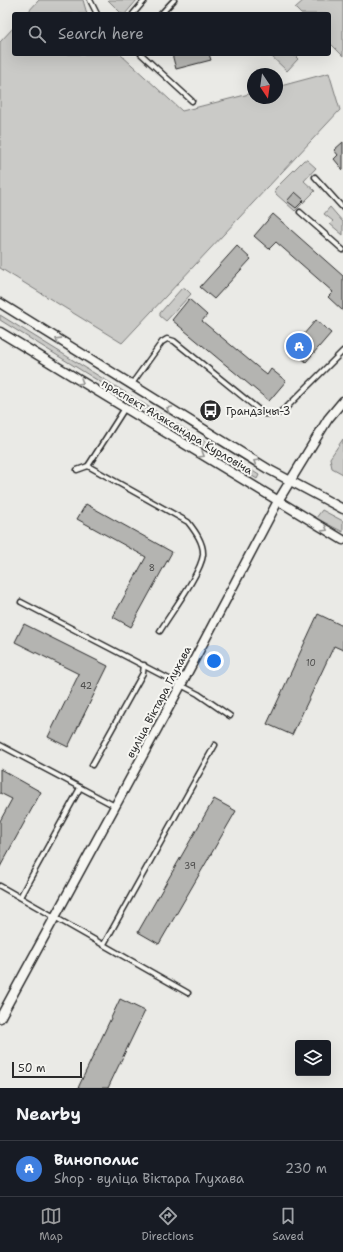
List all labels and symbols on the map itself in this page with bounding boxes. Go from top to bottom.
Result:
north arrow [247,68,283,104]
pin: A [286,331,312,361]
one-way arrow [55,337,62,345]
street label: праспект Аляксандра Курловіча [99,376,255,478]
one-way arrow [77,377,84,384]
bus stop icon: Грандзічы-3 [198,398,224,424]
place label: Грандзічы-3 [226,404,290,419]
one-way arrow [166,406,173,413]
one-way arrow [198,451,205,458]
one-way arrow [253,459,260,466]
one-way arrow [321,525,328,532]
house number: 8 [149,562,155,574]
street label: вуліца Віктара Глухава [123,643,195,761]
your location [204,651,224,671]
house number: 10 [306,657,316,669]
house number: 42 [80,680,92,692]
house number: 39 [184,860,196,872]
scale bar [12,1060,82,1079]

